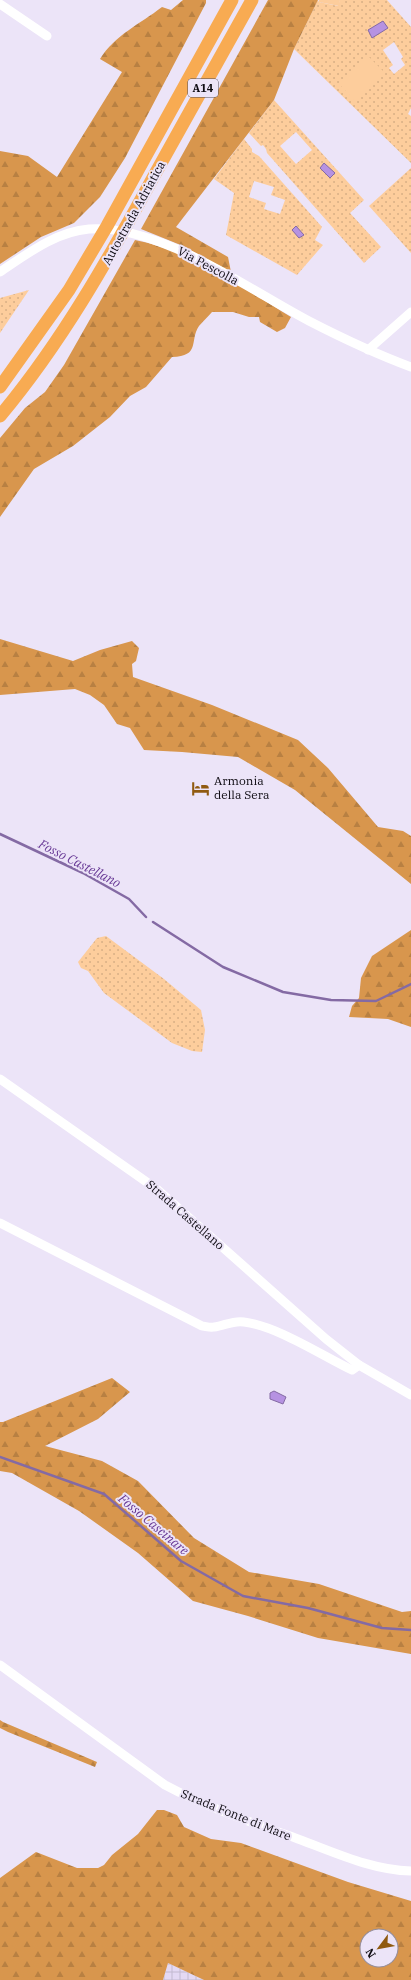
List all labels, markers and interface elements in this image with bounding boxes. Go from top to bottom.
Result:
road number: A14 [188,79,218,97]
street label: Autostrada Adriatica [99,158,169,267]
street label: Via Pescolla [175,243,242,288]
place label: Armonia della Sera [214,773,270,802]
hotel icon: Armonia della Sera [191,778,211,798]
water label: Fosso Castellano [35,835,124,891]
street label: Strada Castellano [143,1177,228,1253]
water label: Fosso Cascinare [114,1489,193,1559]
street label: Strada Fonte di Mare [179,1786,293,1843]
north arrow [359,1928,399,1968]
text: N [362,1946,379,1961]

